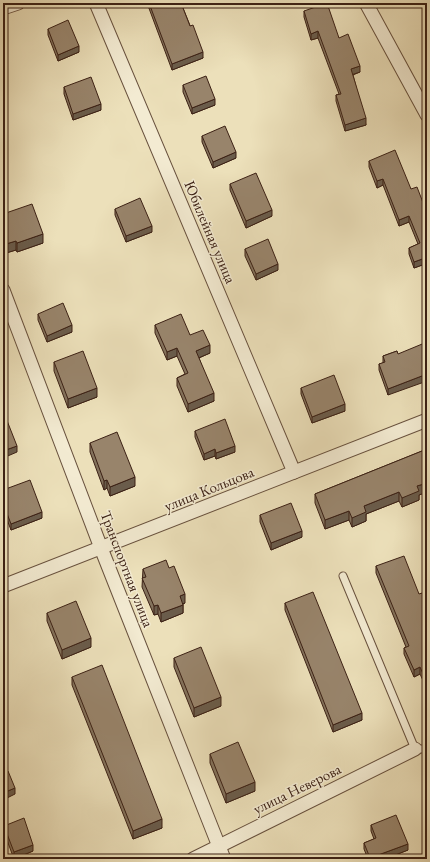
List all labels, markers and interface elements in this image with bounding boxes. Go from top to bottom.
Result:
street label: Юбилейная улица [180,177,241,286]
street label: улица Кольцова [161,462,257,515]
street label: Транспортная улица [97,508,158,630]
street label: улица Неверова [250,759,344,818]

